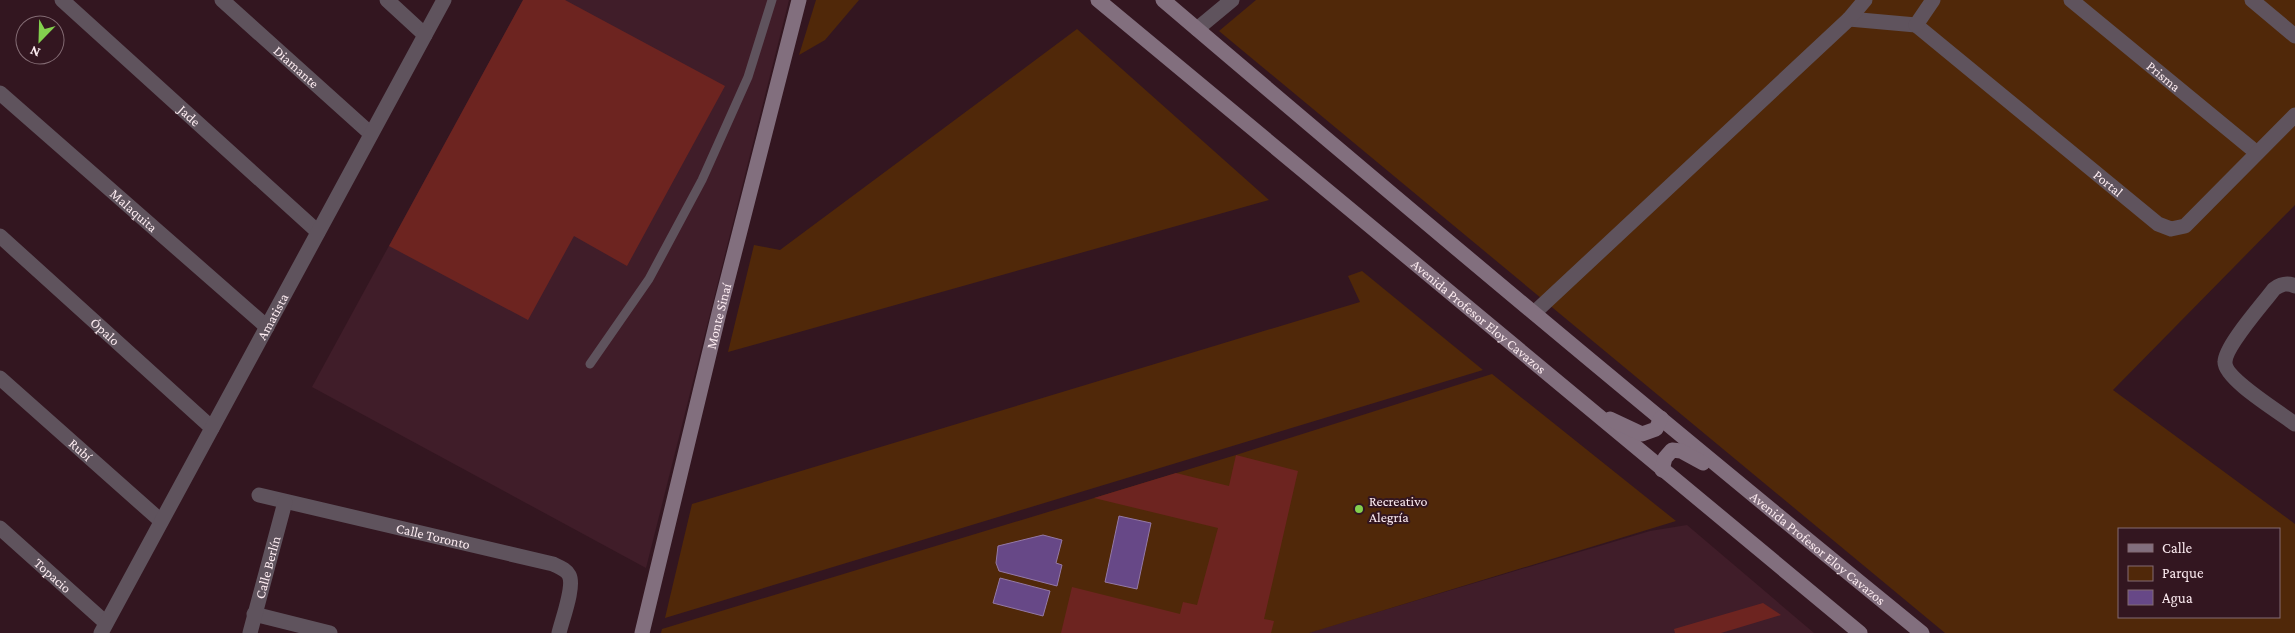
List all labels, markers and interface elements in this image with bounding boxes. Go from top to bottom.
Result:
north arrow [15,15,65,65]
street label: Diamante [270,42,322,91]
text: N [27,43,42,61]
street label: Prisma [2144,58,2184,95]
street label: Jade [174,100,204,130]
street label: Portal [2090,166,2127,200]
street label: Malaquita [107,185,161,236]
street label: Avenida Profesor Eloy Cavazos [1408,256,1549,377]
street label: Monte Sinaí [703,281,734,351]
street label: Amatista [253,290,292,343]
street label: Ópalo [87,314,123,349]
street label: Rubí [66,435,96,465]
street label: Avenida Profesor Eloy Cavazos [1747,488,1889,608]
place label: Recreativo Alegría [1369,493,1427,525]
marker: Recreativo Alegría [1353,503,1365,515]
street label: Calle Toronto [395,519,472,552]
legend [2118,528,2280,618]
street label: Calle Berlín [252,534,284,600]
text: Calle [2162,540,2193,556]
street label: Topacio [31,555,75,596]
text: Parque [2162,565,2204,582]
text: Agua [2162,590,2193,607]

